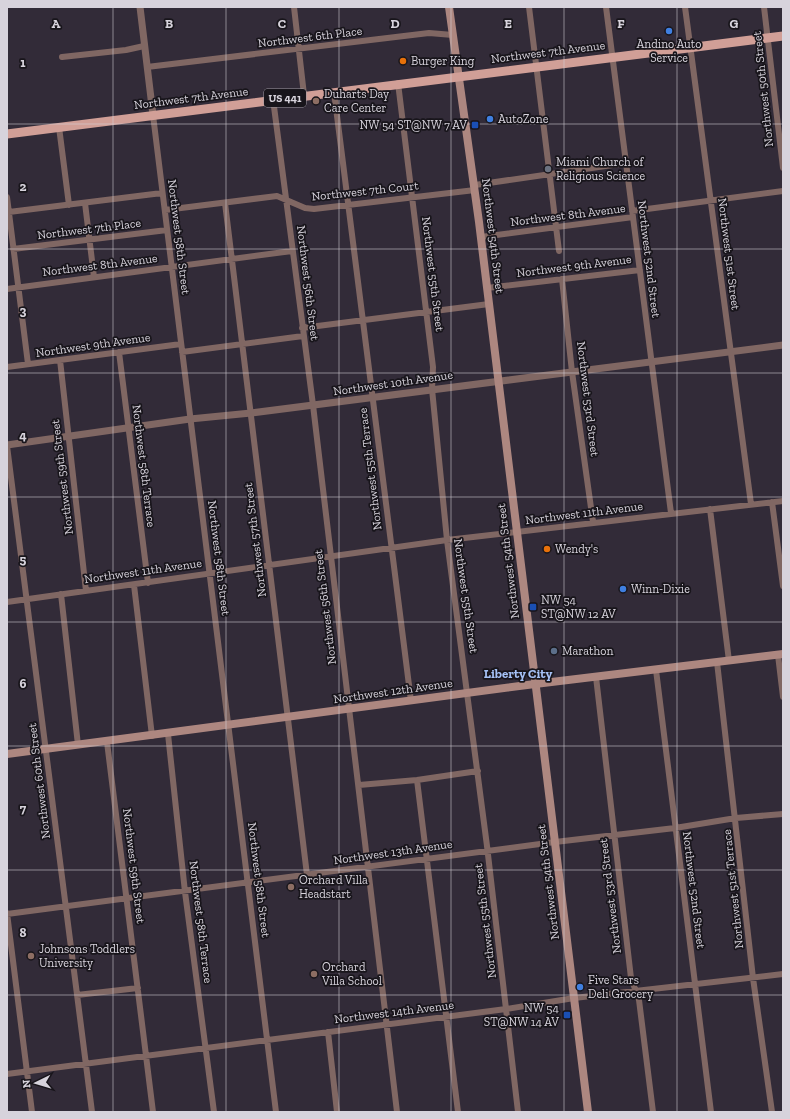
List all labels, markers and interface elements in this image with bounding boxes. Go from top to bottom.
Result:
text: A [52,16,61,31]
text: B [165,16,173,31]
text: C [278,16,286,31]
text: D [390,16,400,31]
text: E [504,16,512,31]
text: F [617,16,625,31]
text: G [730,16,739,31]
street label: Northwest 6th Place [257,24,363,50]
marker: Andino Auto Service [664,26,674,36]
street label: Northwest 50th Street [750,30,776,148]
place label: Andino Auto Service [637,37,701,65]
street label: Northwest 7th Avenue [490,38,606,66]
place label: Burger King [411,54,475,68]
text: 1 [20,55,26,70]
marker: Burger King [398,56,408,66]
street label: Northwest 7th Avenue [133,84,249,112]
place label: Duharts Day Care Center [324,87,390,115]
road number: US 441 [264,89,306,107]
marker: Duharts Day Care Center [311,96,321,106]
place label: AutoZone [498,112,549,126]
marker: AutoZone [485,114,495,124]
place label: NW 54 ST@NW 7 AV [360,118,467,132]
marker: NW 54 ST@NW 7 AV [470,120,480,130]
place label: Miami Church of Religious Science [556,155,646,183]
marker: Miami Church of Religious Science [543,164,553,174]
street label: Northwest 7th Court [311,178,420,204]
street label: Northwest 54th Street [479,178,507,295]
text: 2 [20,179,27,194]
street label: Northwest 58th Street [165,179,193,296]
street label: Northwest 51st Street [715,197,743,311]
street label: Northwest 52nd Street [635,200,663,319]
street label: Northwest 8th Avenue [510,201,627,229]
street label: Northwest 7th Place [36,216,142,242]
street label: Northwest 55th Street [419,216,447,333]
street label: Northwest 56th Street [294,225,322,342]
street label: Northwest 8th Avenue [42,251,159,279]
street label: Northwest 9th Avenue [516,252,633,280]
text: 3 [20,303,27,318]
street label: Northwest 9th Avenue [35,330,152,360]
street label: Northwest 53rd Street [574,341,602,458]
street label: Northwest 10th Avenue [332,368,454,398]
street label: Northwest 58th Terrace [130,404,159,528]
street label: Northwest 55th Terrace [356,407,384,531]
street label: Northwest 59th Street [48,418,76,535]
text: 4 [19,428,27,443]
street label: Northwest 57th Street [241,482,269,598]
street label: Northwest 11th Avenue [524,499,644,527]
street label: Northwest 58th Street [205,500,233,617]
street label: Northwest 54th Street [494,502,522,619]
street label: Northwest 55th Street [451,538,481,655]
place label: Wendy's [555,542,598,556]
marker: Wendy's [542,544,552,554]
street label: Northwest 56th Street [311,548,339,665]
text: 5 [20,552,27,567]
street label: Northwest 11th Avenue [83,556,203,586]
place label: Winn-Dixie [631,582,690,596]
marker: Winn-Dixie [618,584,628,594]
place label: NW 54 ST@NW 12 AV [541,593,616,621]
marker: NW 54 ST@NW 12 AV [528,602,538,612]
place label: Marathon [562,644,613,658]
marker: Marathon [549,646,559,656]
district label: Liberty City [484,666,552,681]
text: 6 [20,676,27,691]
street label: Northwest 12th Avenue [333,676,454,706]
street label: Northwest 60th Street [25,722,53,840]
text: 7 [20,801,27,816]
street label: Northwest 59th Street [120,808,148,925]
street label: Northwest 58th Street [245,822,273,939]
street label: Northwest 54th Street [534,823,562,940]
street label: Northwest 51st Terrace [720,828,746,950]
street label: Northwest 52nd Street [680,831,708,950]
street label: Northwest 13th Avenue [333,837,454,867]
street label: Northwest 53rd Street [596,837,624,954]
street label: Northwest 58th Terrace [187,860,216,984]
street label: Northwest 55th Street [471,862,499,979]
place label: Orchard Villa Headstart [299,873,368,901]
marker: Orchard Villa Headstart [286,882,296,892]
text: 8 [19,925,27,940]
place label: Johnsons Toddlers University [39,942,135,970]
marker: Johnsons Toddlers University [26,951,36,961]
place label: Orchard Villa School [321,960,382,988]
marker: Orchard Villa School [309,969,319,979]
place label: Five Stars Deli Grocery [588,973,654,1001]
marker: Five Stars Deli Grocery [575,982,585,992]
street label: Northwest 14th Avenue [333,998,455,1026]
place label: NW 54 ST@NW 14 AV [484,1001,560,1029]
marker: NW 54 ST@NW 14 AV [562,1010,572,1020]
north arrow [16,1063,56,1103]
text: N [20,1078,33,1089]

